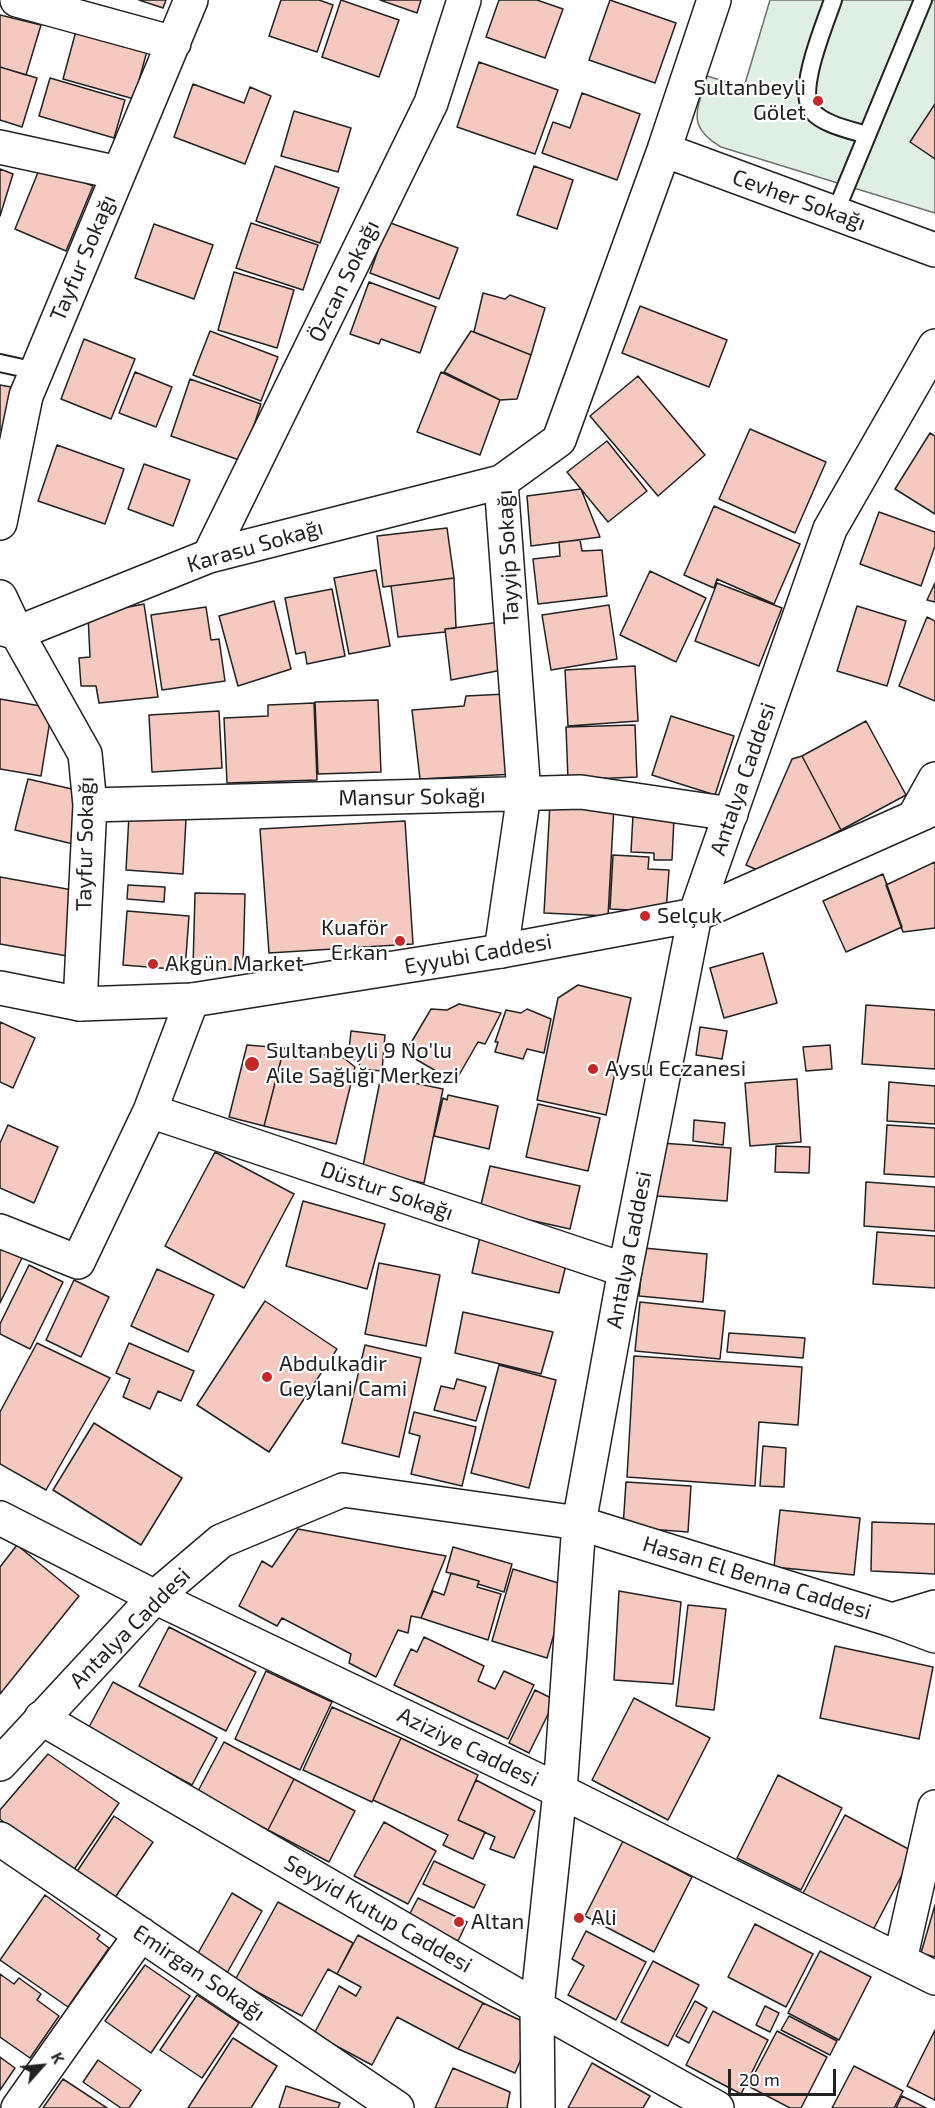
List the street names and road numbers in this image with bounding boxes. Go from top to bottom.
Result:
street label: Cevher Sokağı [729,164,869,236]
street label: Tayfur Sokağı [44,191,122,325]
street label: Özcan Sokağı [303,216,385,346]
street label: Tayyip Sokağı [491,489,525,625]
street label: Karasu Sokağı [184,514,326,578]
street label: Antalya Caddesi [705,699,781,859]
street label: Tayfur Sokağı [71,776,99,912]
street label: Mansur Sokağı [338,783,486,811]
street label: Eyyubi Caddesi [402,928,554,980]
street label: Düstur Sokağı [317,1156,457,1226]
street label: Antalya Caddesi [601,1169,657,1331]
street label: Hasan El Benna Caddesi [639,1531,875,1625]
street label: Antalya Caddesi [64,1562,196,1694]
street label: Aziziye Caddesi [393,1701,543,1793]
street label: Seyyid Kutup Caddesi [279,1849,477,1979]
street label: Emirgan Sokağı [128,1919,270,2027]

